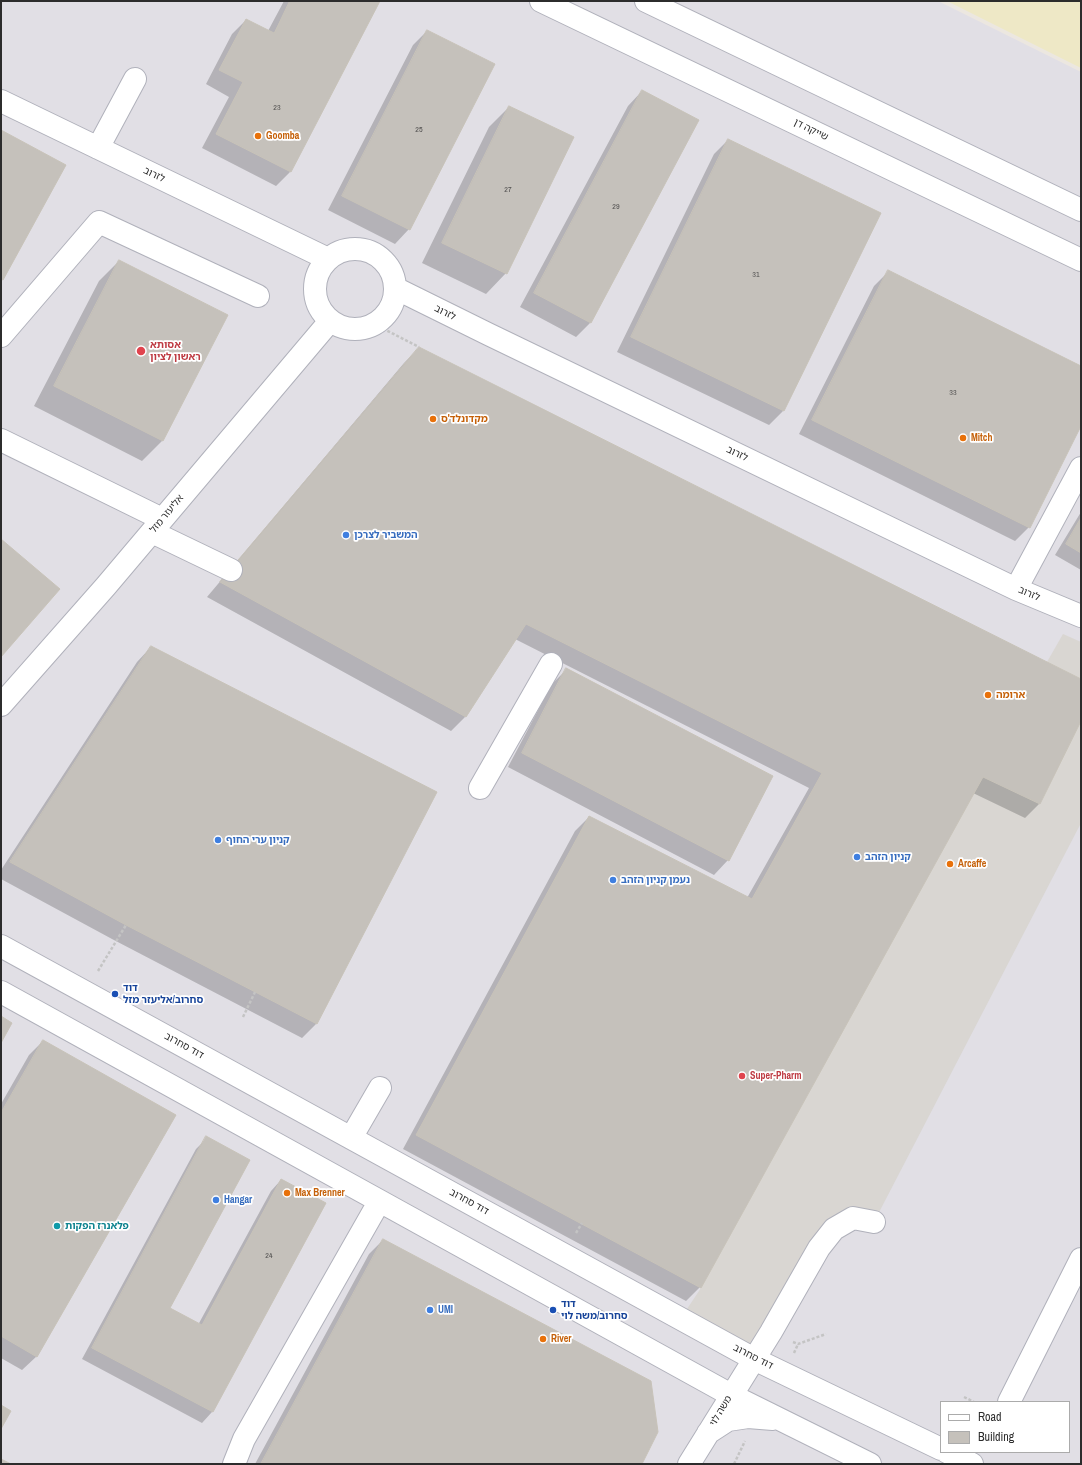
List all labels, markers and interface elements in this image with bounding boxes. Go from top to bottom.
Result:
house number: 23 [273,103,281,113]
street label: שייקה דן [792,117,830,143]
house number: 25 [415,125,423,135]
place label: Goomba [266,130,299,142]
marker: Goomba [253,131,263,141]
street label: לזרוב [141,165,167,185]
house number: 27 [504,185,512,195]
house number: 29 [612,202,620,212]
house number: 31 [752,270,760,280]
street label: לזרוב [432,303,458,323]
place label: אסותא ראשון לציון [150,339,201,362]
marker: אסותא ראשון לציון [135,345,147,357]
house number: 33 [949,388,957,398]
place label: מקדונלד'ס [441,413,488,425]
marker: מקדונלד'ס [428,414,438,424]
place label: Mitch [971,432,992,444]
marker: Mitch [958,433,968,443]
street label: לזרוב [724,444,750,464]
street label: אליעזר מזל [148,492,186,536]
place label: המשביר לצרכן [354,529,418,541]
marker: המשביר לצרכן [341,530,351,540]
street label: לזרוב [1016,584,1042,604]
place label: ארומה [996,689,1025,701]
marker: ארומה [983,690,993,700]
place label: קניון ערי החוף [226,834,290,846]
marker: קניון ערי החוף [213,835,223,845]
place label: קניון הזהב [865,851,911,863]
marker: קניון הזהב [852,852,862,862]
place label: Arcaffe [958,858,986,870]
marker: Arcaffe [945,859,955,869]
place label: נעמן קניון הזהב [621,874,690,886]
marker: נעמן קניון הזהב [608,875,618,885]
place label: דוד סחרוב/אליעזר מזל [123,982,203,1006]
marker: דוד סחרוב/אליעזר מזל [110,989,120,999]
street label: דוד סחרוב [162,1030,206,1062]
place label: Super-Pharm [750,1070,801,1082]
marker: Super-Pharm [737,1071,747,1081]
street label: דוד סחרוב [447,1186,491,1218]
place label: Max Brenner [295,1187,345,1199]
marker: Max Brenner [282,1188,292,1198]
place label: Hangar [224,1194,252,1206]
marker: Hangar [211,1195,221,1205]
place label: פלאנרז הפקות [65,1220,129,1232]
marker: פלאנרז הפקות [52,1221,62,1231]
house number: 24 [265,1251,273,1261]
place label: דוד סחרוב/משה לוי [561,1298,628,1322]
place label: UMI [438,1304,453,1316]
marker: UMI [425,1305,435,1315]
marker: דוד סחרוב/משה לוי [548,1305,558,1315]
place label: River [551,1333,572,1345]
marker: River [538,1334,548,1344]
street label: דוד סחרוב [731,1342,775,1372]
street label: משה לוי [707,1393,735,1429]
legend [940,1401,1070,1453]
text: Road [978,1409,1002,1425]
text: Building [978,1429,1014,1445]

